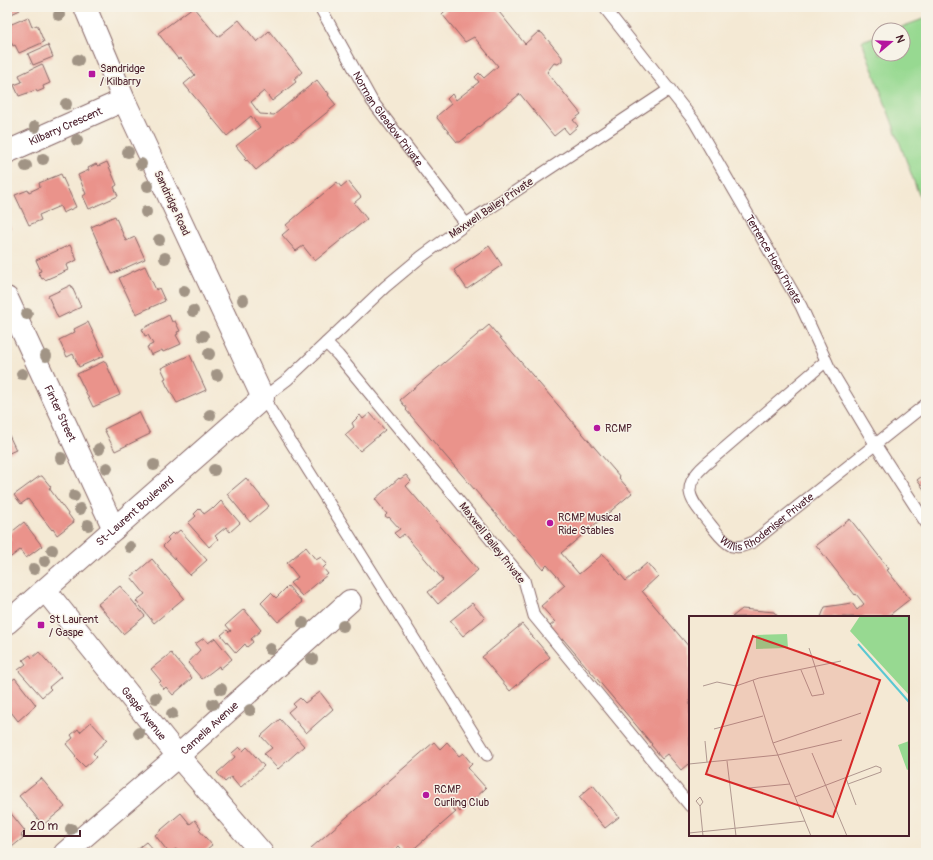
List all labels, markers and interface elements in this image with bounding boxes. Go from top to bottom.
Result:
north arrow [871,22,911,62]
text: N [893,33,908,45]
place label: Sandridge / Kilbarry [100,62,146,88]
marker: Sandridge / Kilbarry [87,69,97,79]
street label: Norman Gleadow Private [350,69,426,169]
street label: Kilbarry Crescent [27,104,105,148]
street label: Sandridge Road [151,168,193,238]
street label: Maxwell Bailey Private [446,175,536,241]
street label: Terrence Hoey Private [743,213,805,307]
street label: Finter Street [42,383,79,444]
place label: RCMP [605,422,632,435]
marker: RCMP [592,423,602,433]
street label: St-Laurent Boulevard [93,473,176,548]
street label: Willis Rhodeniser Private [717,490,816,553]
street label: Maxwell Bailey Private [456,500,528,586]
place label: RCMP Musical Ride Stables [558,511,621,537]
marker: RCMP Musical Ride Stables [545,518,555,528]
place label: St Laurent / Gaspe [49,613,99,639]
inset map [689,616,909,836]
marker: St Laurent / Gaspe [36,620,46,630]
street label: Gaspé Avenue [119,684,169,743]
street label: Camelia Avenue [178,698,241,757]
place label: RCMP Curling Club [434,783,489,809]
marker: RCMP Curling Club [421,790,431,800]
scale bar [24,812,80,838]
text: 20 m [30,819,59,834]

